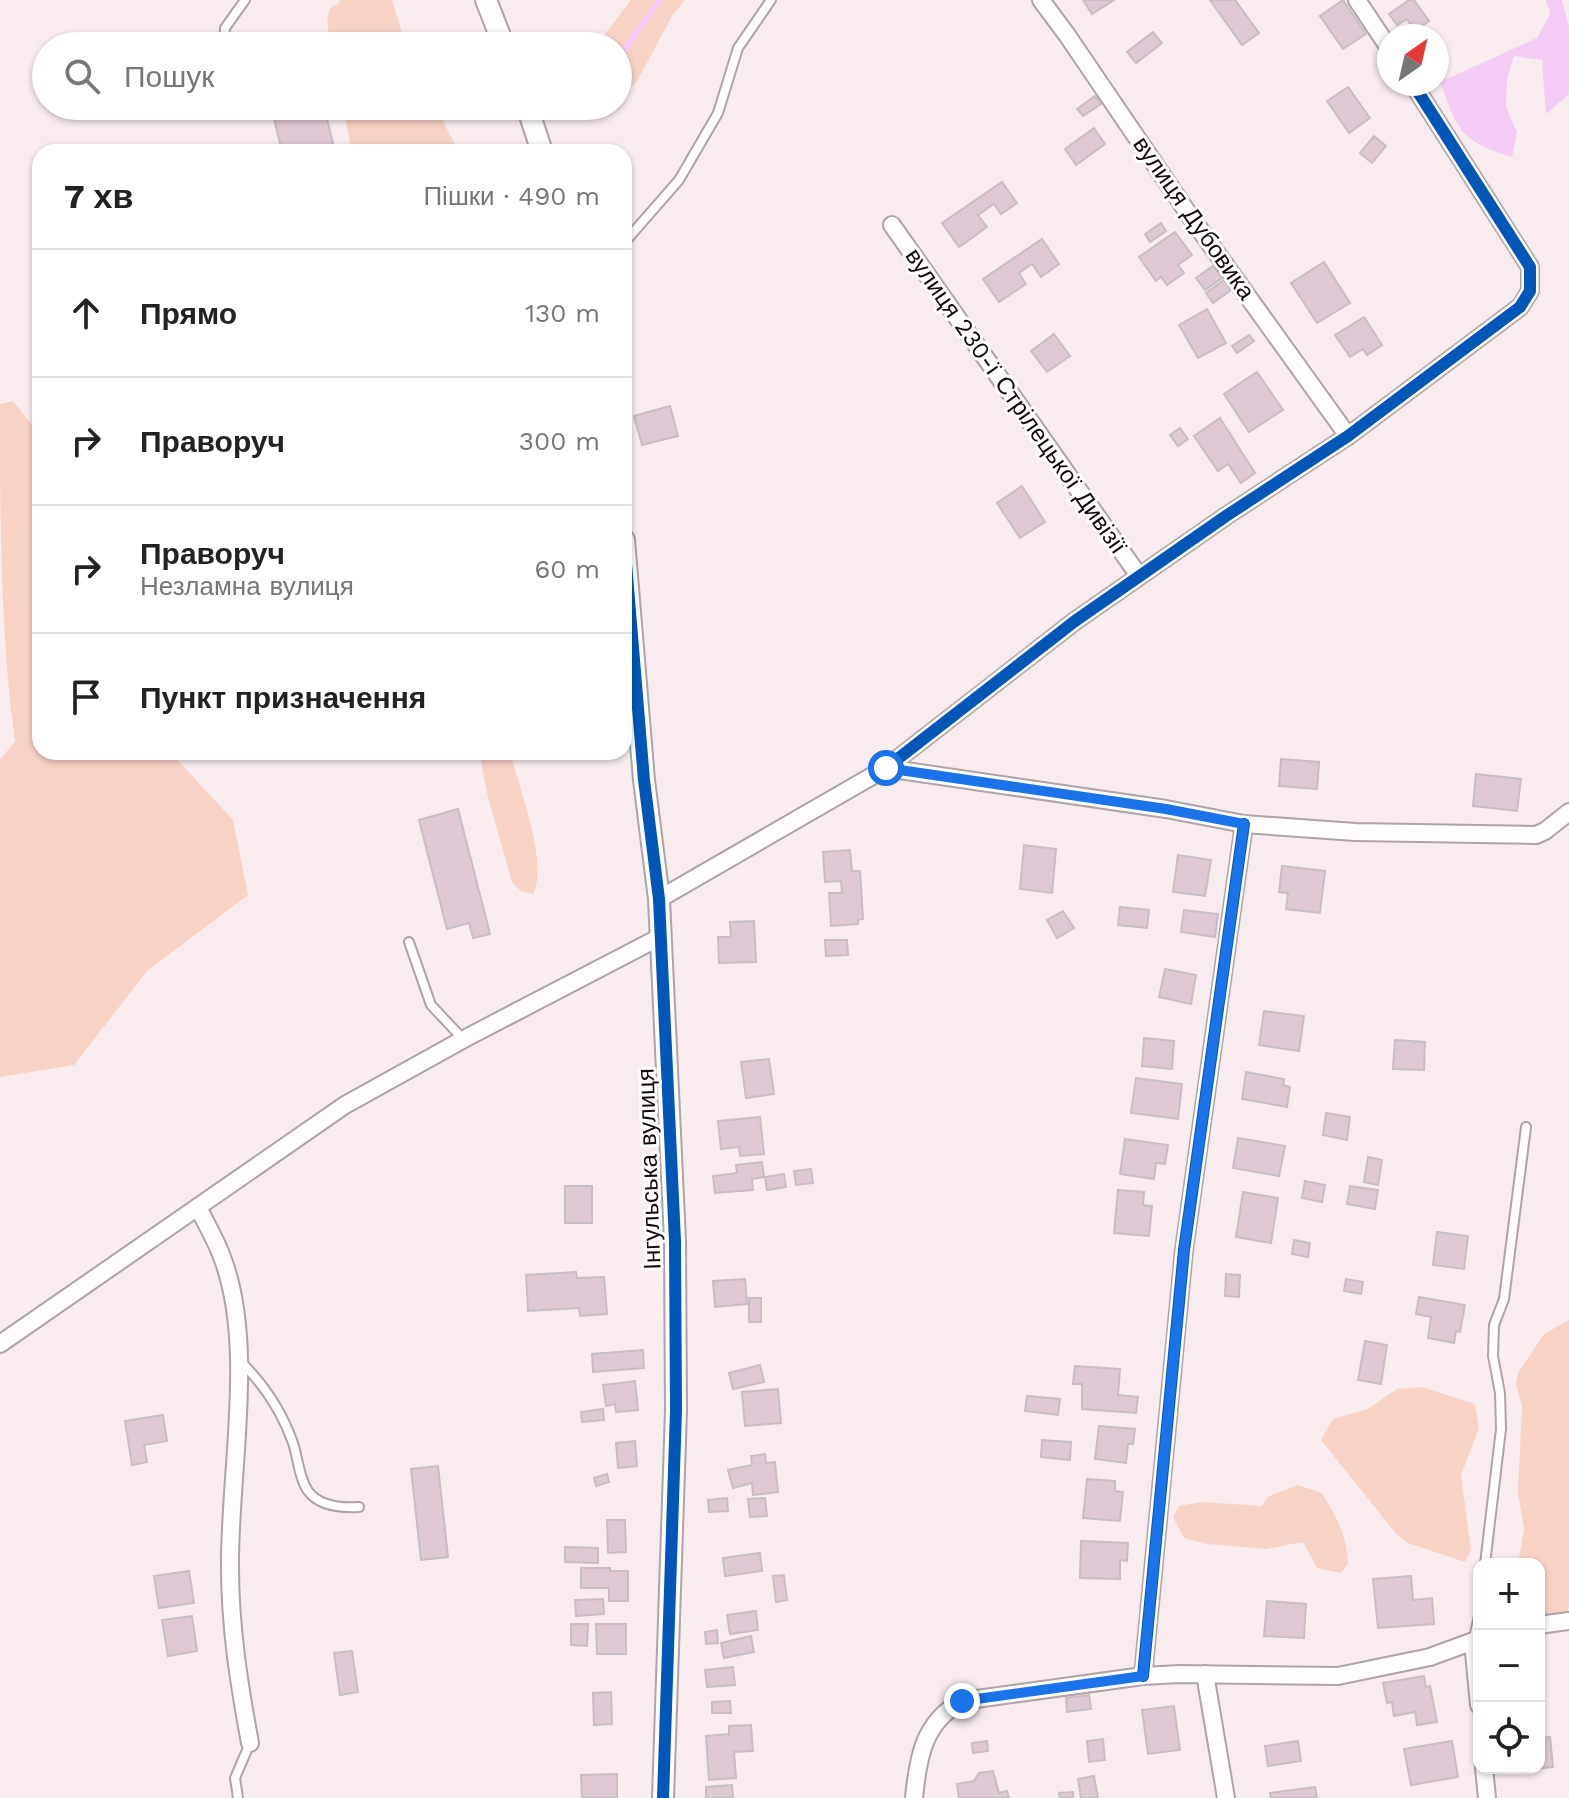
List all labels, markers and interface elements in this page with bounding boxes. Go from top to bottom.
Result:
north arrow [1377,24,1449,96]
search box [32,32,632,120]
icon: search [60,54,104,98]
text: Пошук [124,59,214,94]
street label: вулиця Дубовика [1127,131,1261,305]
text: 7 хв [64,176,133,216]
text: Пішки · 490 m [423,181,600,211]
street label: вулиця 230-ї Стрілецької Дивізії [899,243,1133,559]
icon: ahead [64,291,108,335]
text: Прямо [140,296,237,331]
text: 130 m [525,298,600,328]
icon: right [64,419,108,463]
text: Праворуч [140,424,285,459]
text: 300 m [519,426,600,456]
text: Праворуч [140,536,285,571]
icon: right [64,547,108,591]
text: 60 m [534,554,600,584]
text: Незламна вулиця [140,571,354,601]
icon: arrive [64,675,108,719]
text: Пункт призначення [140,680,426,715]
route start [868,750,904,786]
street label: Інгульська вулиця [631,1068,667,1270]
map controls [1473,1558,1545,1774]
button: + [1473,1558,1545,1630]
button: − [1473,1630,1545,1702]
route end [944,1683,980,1719]
button: locate [1473,1702,1545,1774]

